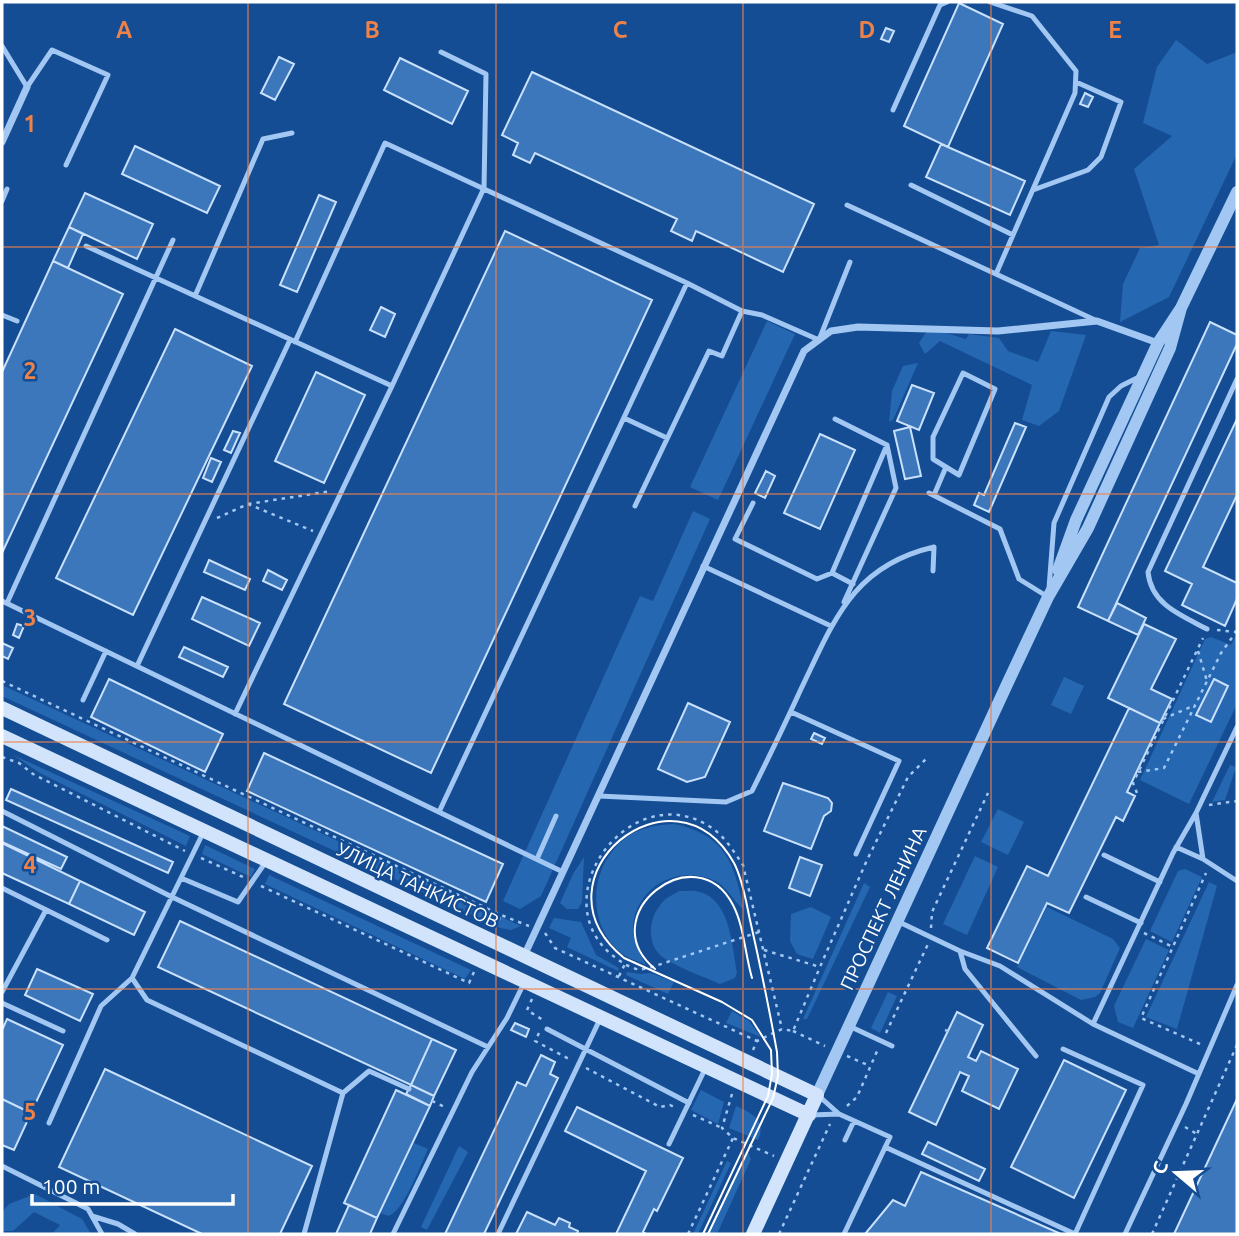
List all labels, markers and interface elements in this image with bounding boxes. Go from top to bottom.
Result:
text: A [116,17,132,42]
text: B [364,17,380,42]
text: C [613,17,628,42]
text: D [859,17,875,42]
text: E [1108,17,1122,42]
text: 1 [24,111,36,136]
text: 2 [24,358,36,383]
text: 3 [24,605,36,630]
street label: ПРОСПЕКТ ЛЕНИНА [835,822,931,993]
street label: УЛИЦА ТАНКИСТОВ [333,838,503,932]
text: 4 [24,852,37,877]
text: 5 [24,1099,36,1124]
north arrow [1141,1138,1211,1208]
text: С [1148,1158,1172,1177]
scale bar [32,1162,233,1206]
text: 100 m [42,1174,100,1198]

